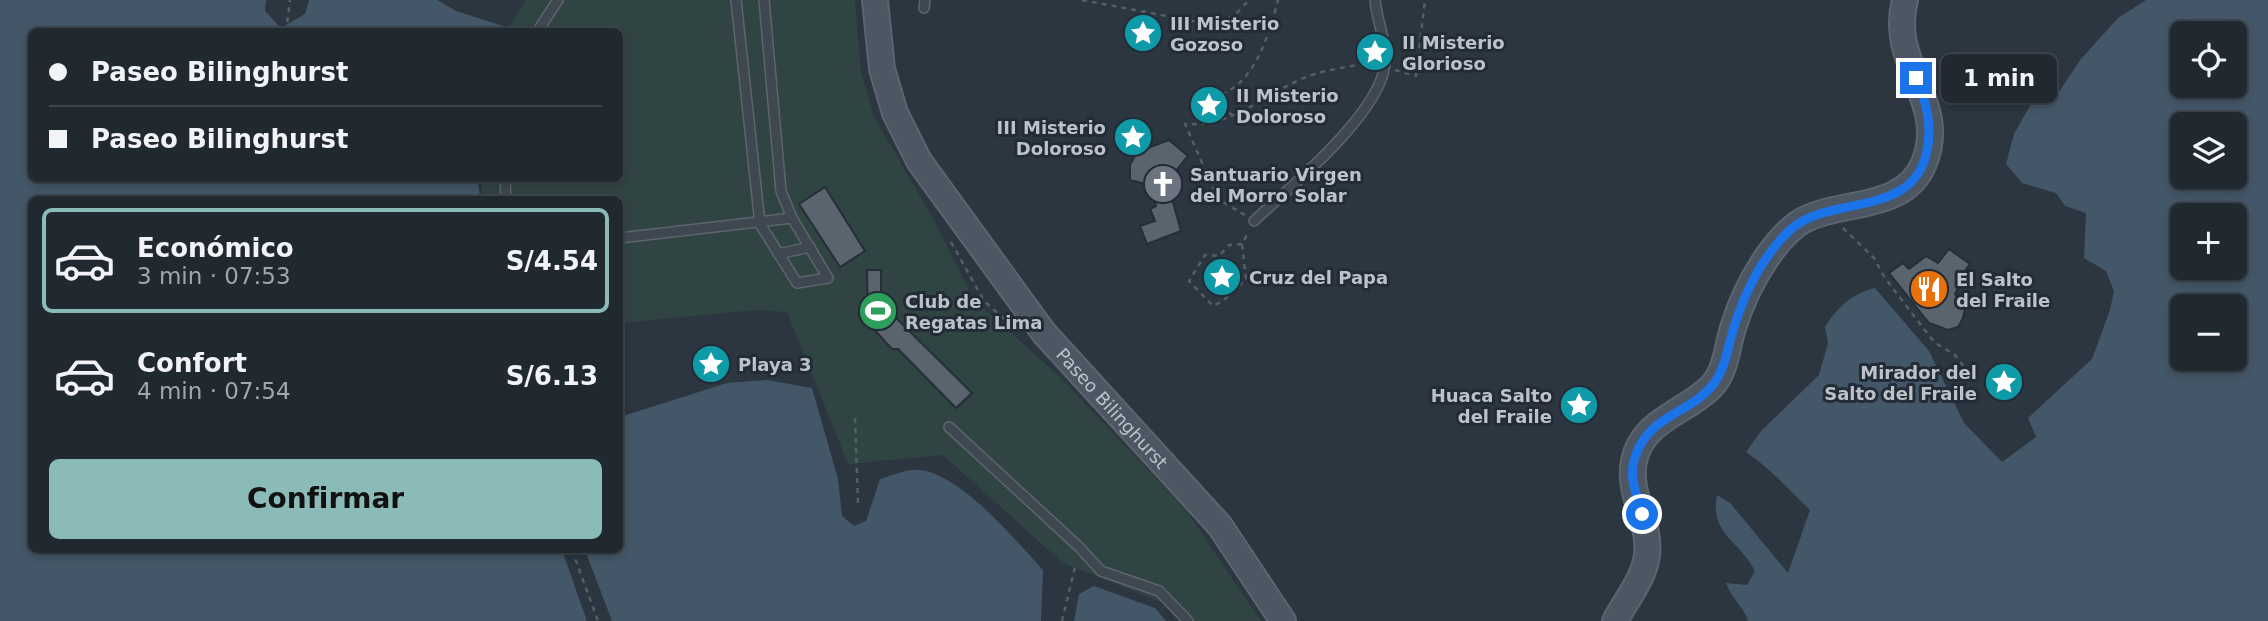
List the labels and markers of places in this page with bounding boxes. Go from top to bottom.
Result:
place icon: III Misterio Gozoso [1122,12,1164,54]
place label: III Misterio Gozoso [1170,13,1279,55]
place icon: II Misterio Glorioso [1354,31,1396,73]
place label: II Misterio Glorioso [1402,32,1505,74]
place icon: II Misterio Doloroso [1188,84,1230,126]
place label: II Misterio Doloroso [1236,85,1339,127]
place icon: III Misterio Doloroso [1112,116,1154,158]
place label: III Misterio Doloroso [997,117,1106,159]
church icon: Santuario Virgen del Morro Solar [1142,163,1184,205]
place label: Santuario Virgen del Morro Solar [1190,164,1362,206]
place icon: Cruz del Papa [1201,256,1243,298]
place label: Cruz del Papa [1249,267,1388,288]
restaurant icon: El Salto del Fraile [1908,268,1950,310]
place label: El Salto del Fraile [1956,269,2050,311]
sports icon: Club de Regatas Lima [857,290,899,332]
place label: Club de Regatas Lima [905,291,1042,333]
place icon: Playa 3 [690,343,732,385]
place label: Playa 3 [738,354,812,375]
place icon: Mirador del Salto del Fraile [1983,361,2025,403]
place label: Mirador del Salto del Fraile [1824,362,1977,404]
place icon: Huaca Salto del Fraile [1558,384,1600,426]
place label: Huaca Salto del Fraile [1431,385,1552,427]

